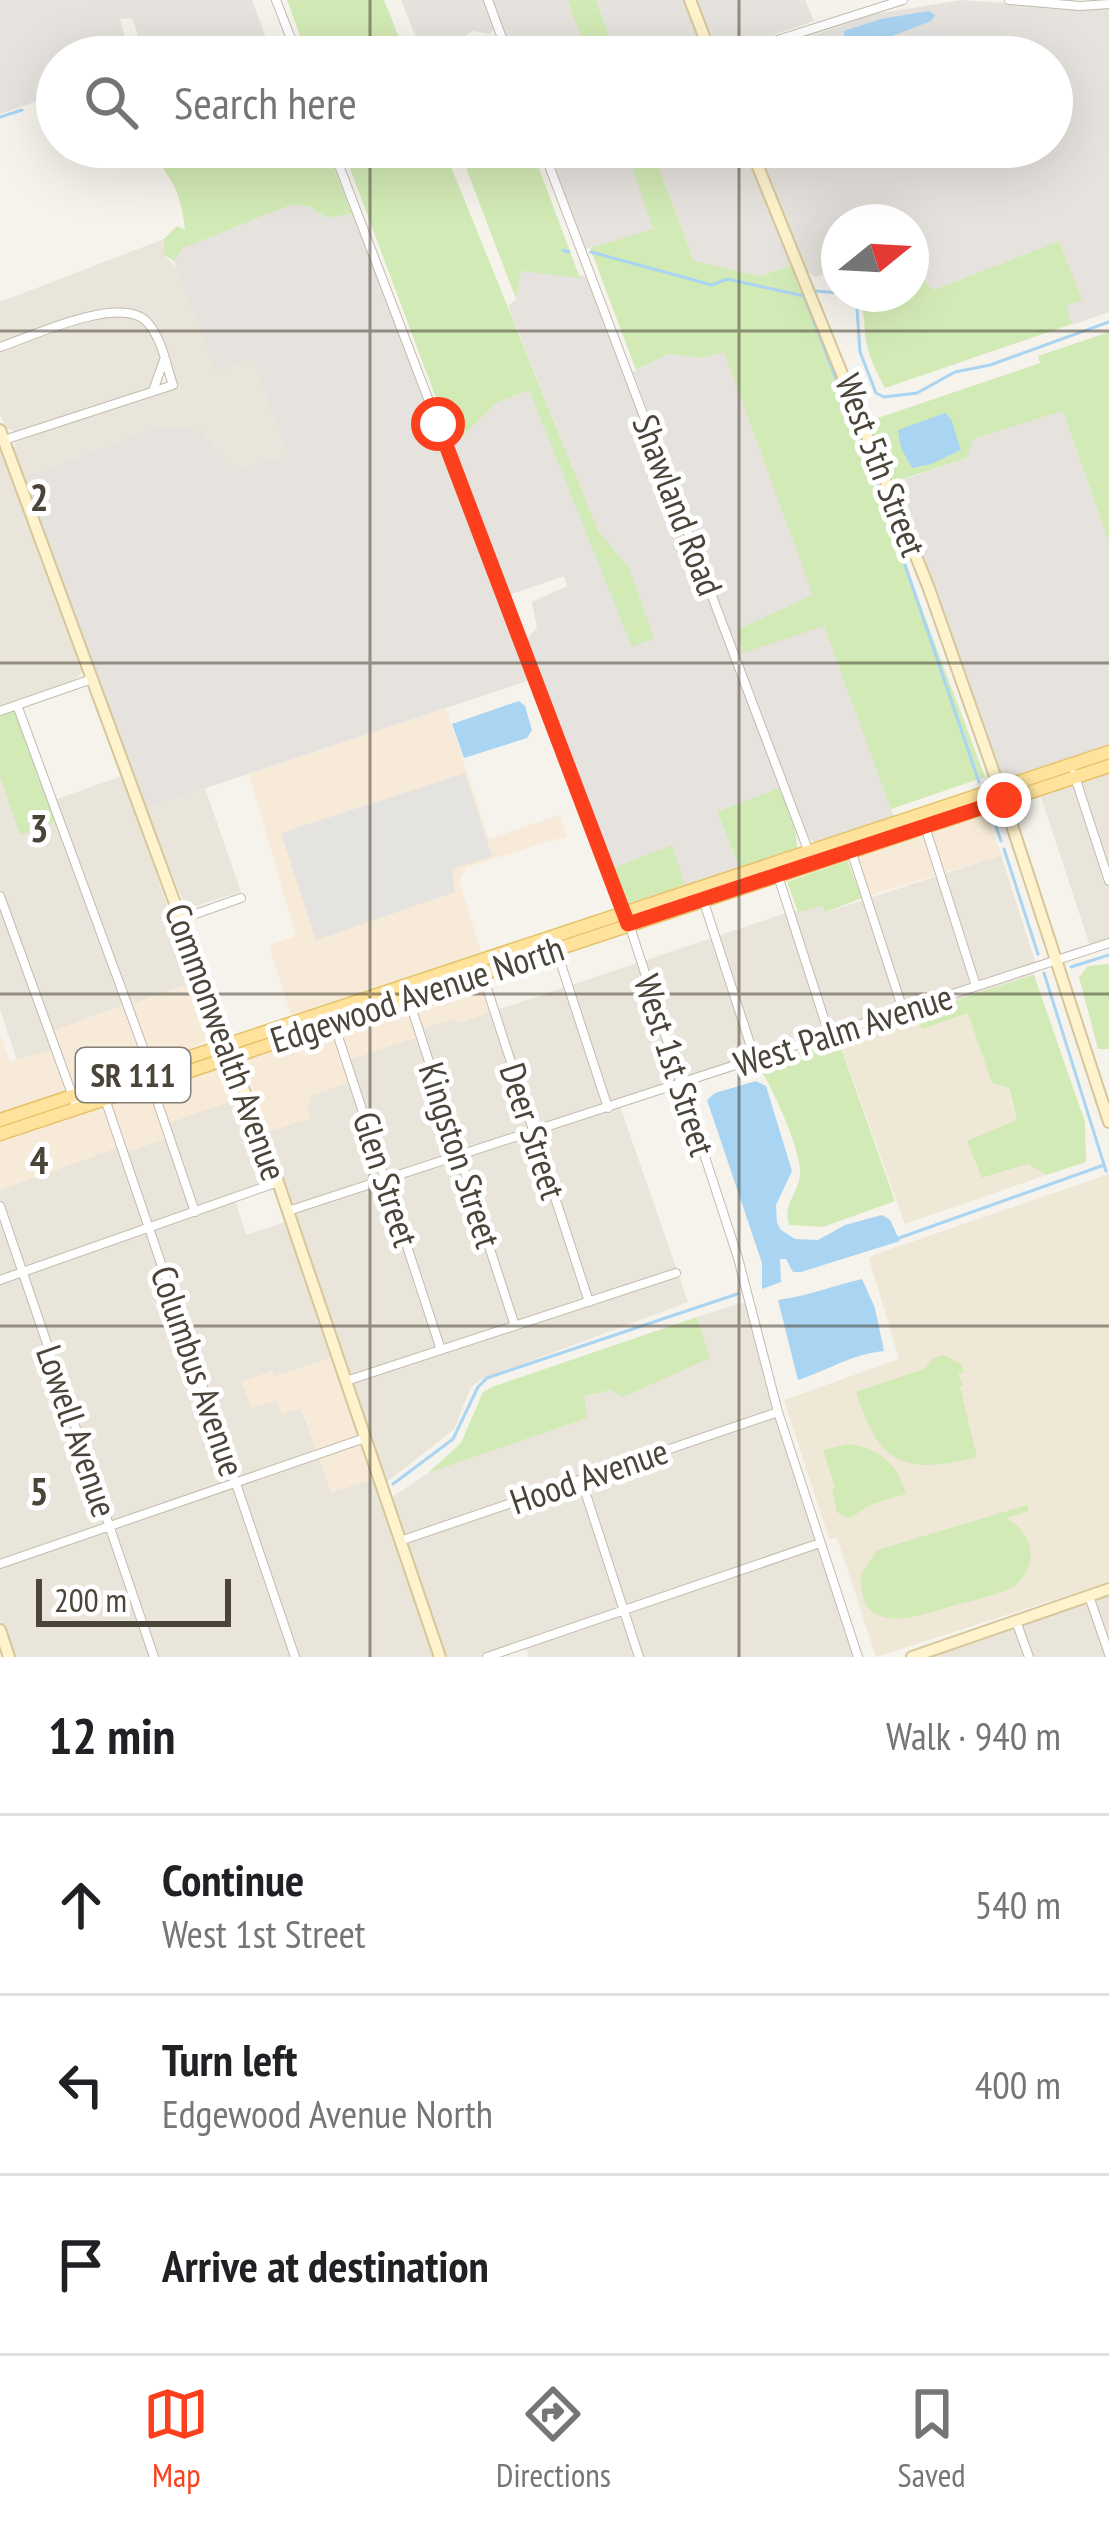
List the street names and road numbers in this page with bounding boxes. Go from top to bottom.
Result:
street label: West 5th Street [825,367,938,563]
street label: Shawland Road [622,408,734,602]
street label: Commonwealth Avenue [155,897,298,1187]
street label: Edgewood Avenue North [264,924,569,1063]
street label: West 1st Street [624,968,727,1162]
street label: West Palm Avenue [728,972,958,1087]
road number: SR 111 [76,1048,190,1102]
street label: Kingston Street [408,1056,513,1254]
street label: Deer Street [489,1057,578,1205]
street label: Glen Street [343,1106,430,1252]
street label: Columbus Avenue [141,1259,256,1482]
street label: Lowell Avenue [26,1339,129,1523]
street label: Hood Avenue [504,1427,674,1524]

